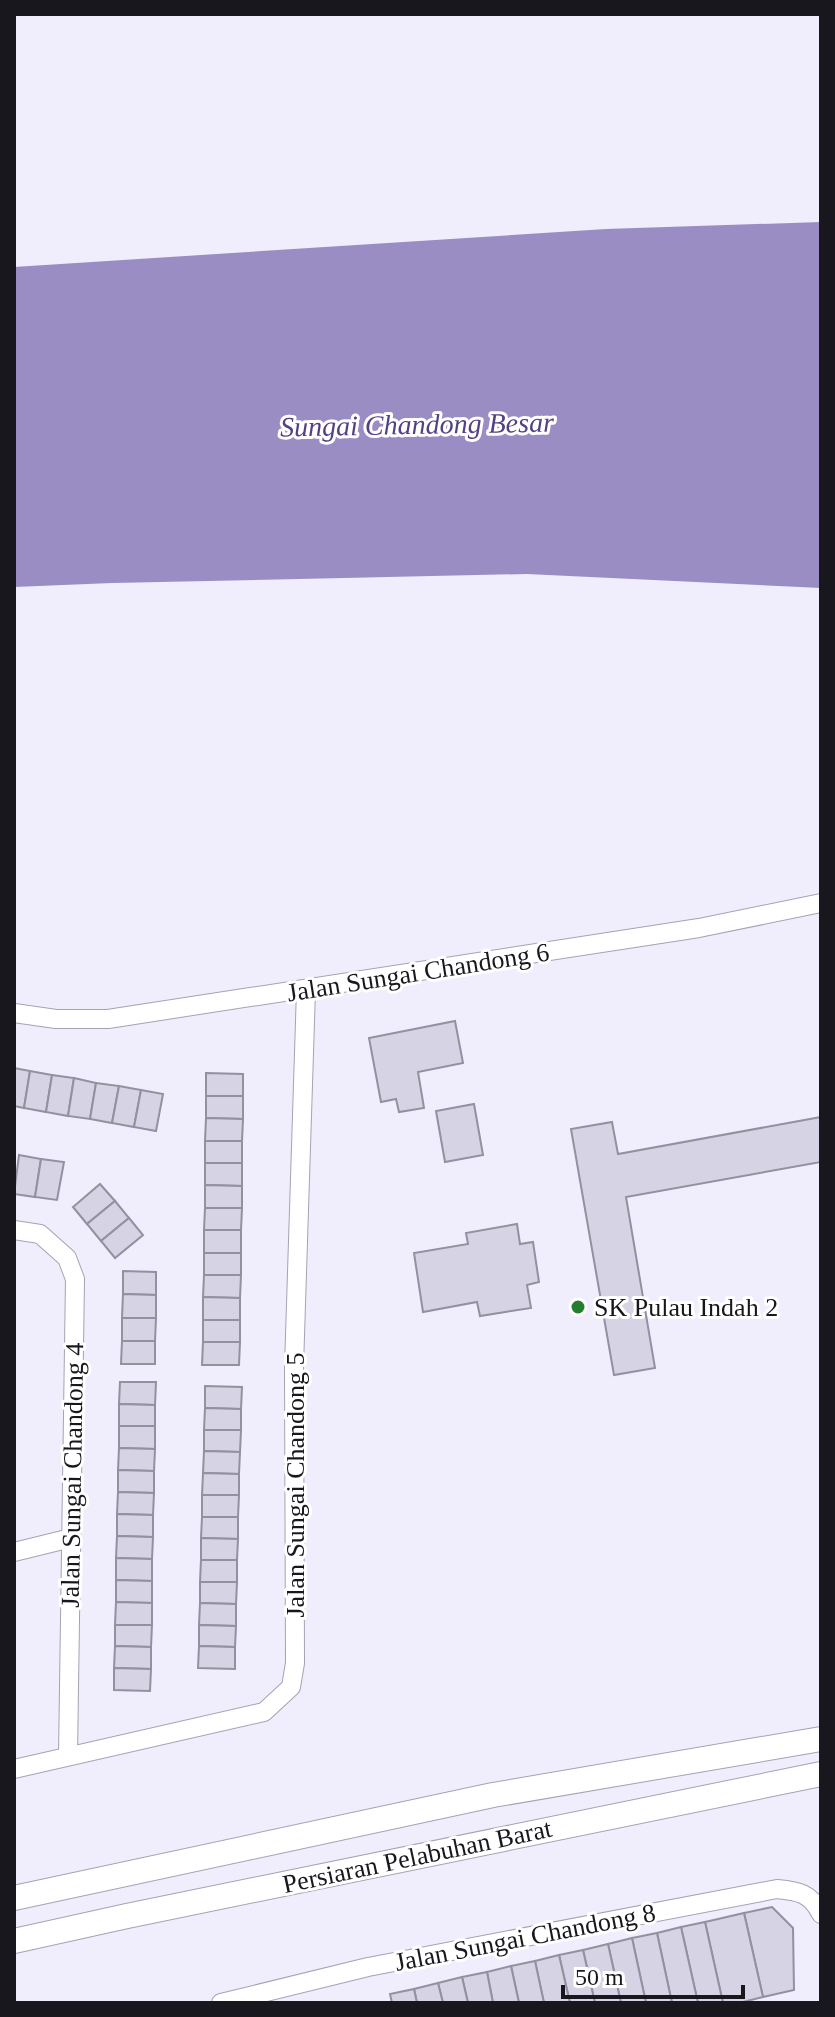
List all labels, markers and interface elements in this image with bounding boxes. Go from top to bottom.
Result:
water label: Sungai Chandong Besar [280,407,554,442]
street label: Jalan Sungai Chandong 6 [285,937,551,1008]
place label: SK Pulau Indah 2 [594,1293,778,1322]
marker: SK Pulau Indah 2 [569,1298,587,1316]
street label: Jalan Sungai Chandong 4 [56,1342,89,1608]
street label: Jalan Sungai Chandong 5 [281,1352,310,1618]
street label: Persiaran Pelabuhan Barat [280,1814,555,1899]
street label: Jalan Sungai Chandong 8 [392,1898,658,1977]
scale bar [563,1949,743,1999]
text: 50 m [575,1964,624,1990]

